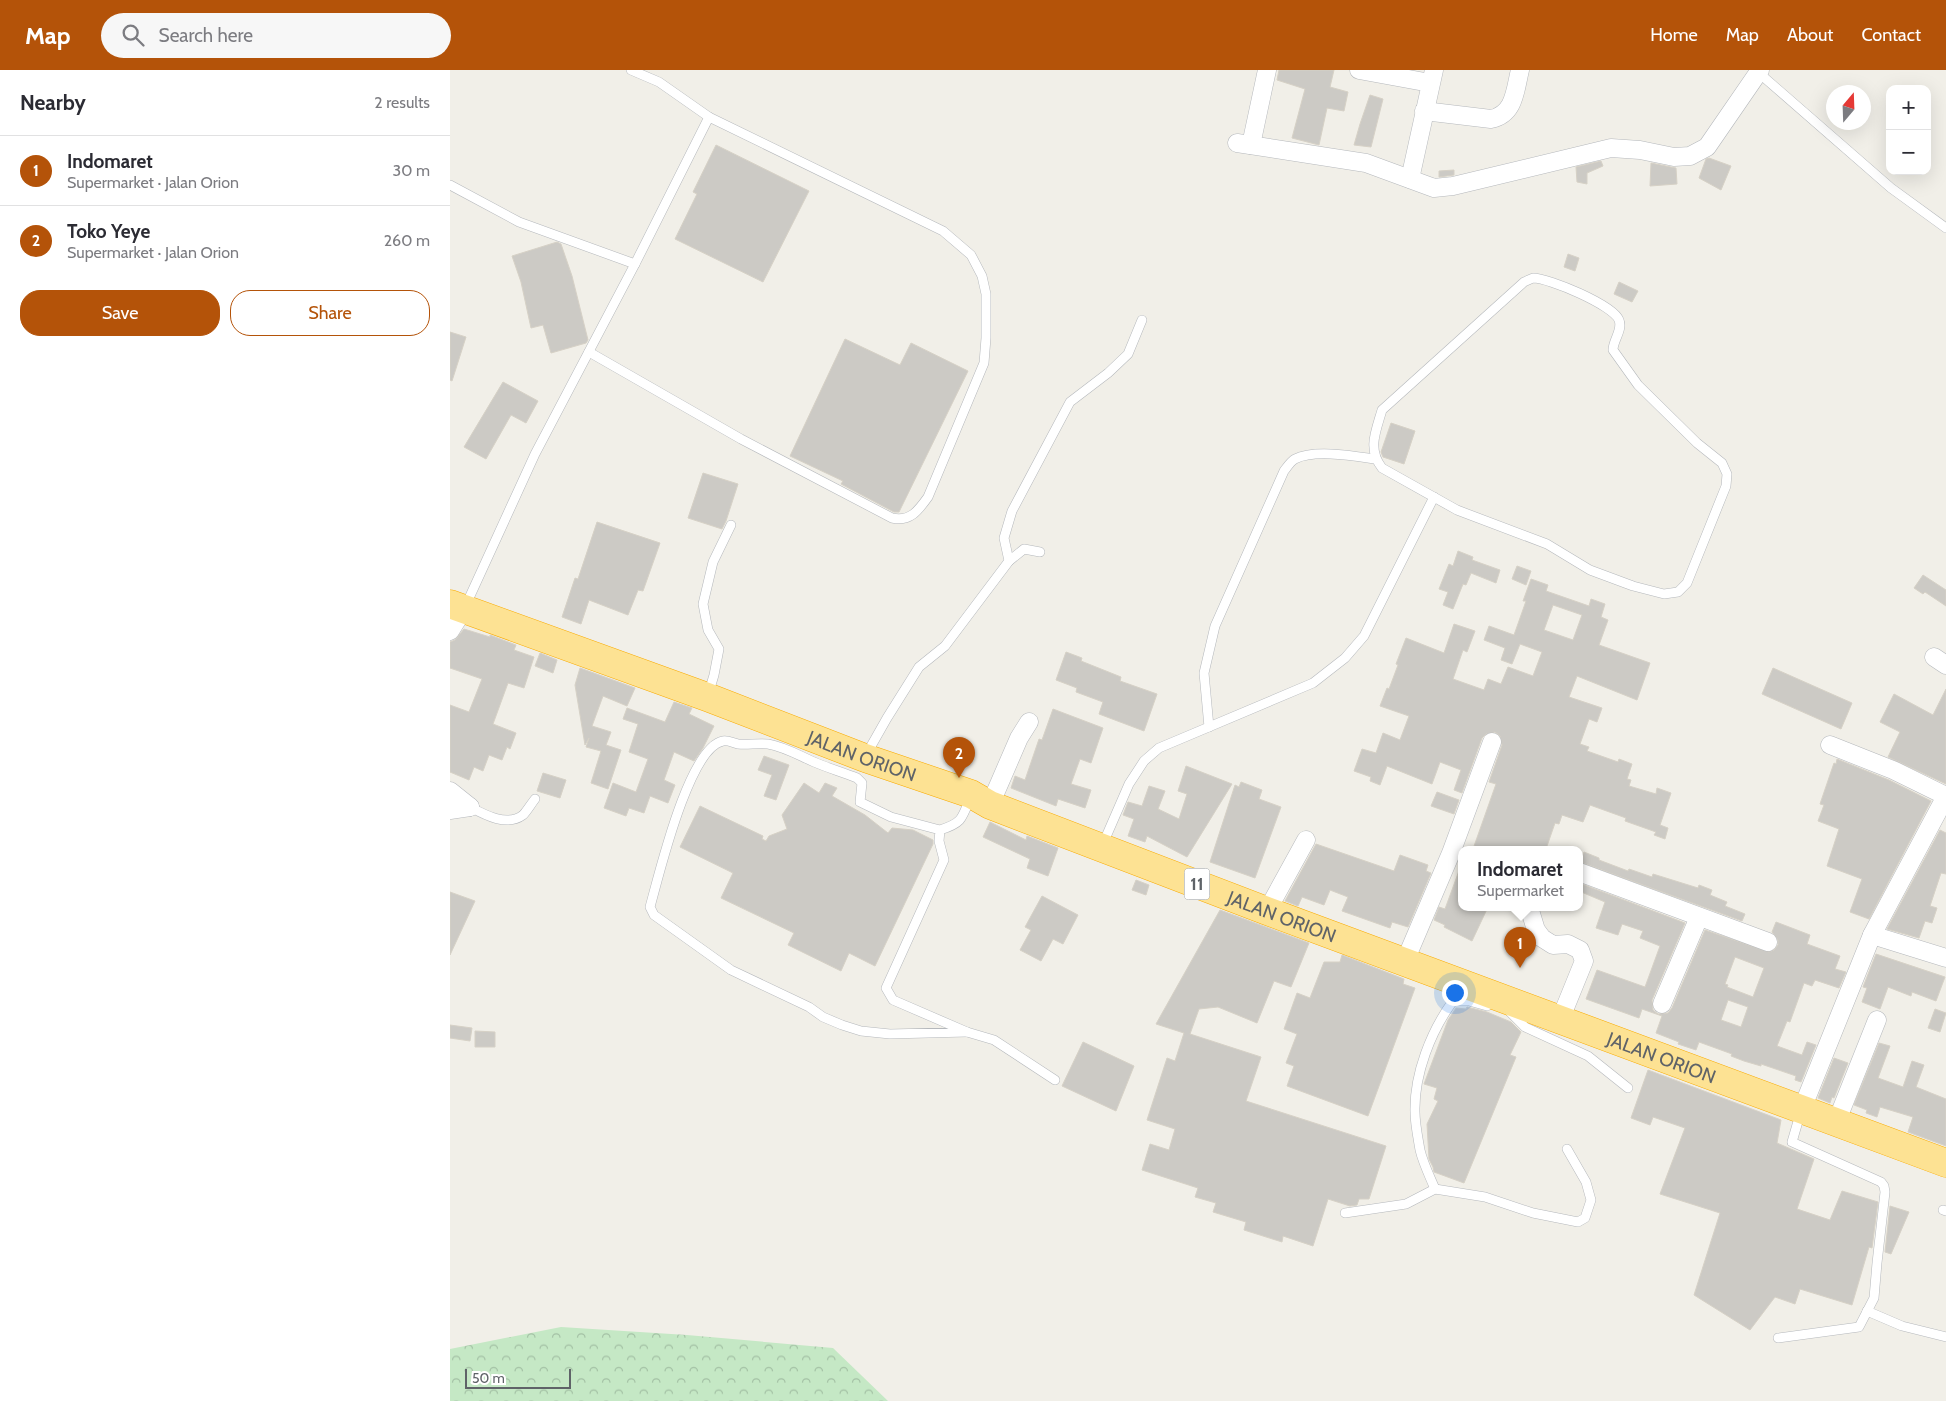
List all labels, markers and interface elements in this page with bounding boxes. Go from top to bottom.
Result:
search box [101,13,451,58]
text: Map [25,21,71,50]
icon: search [119,21,147,49]
text: Search here [159,24,253,47]
text: Home [1650,24,1698,46]
text: Map [1726,24,1759,46]
text: About [1787,24,1833,46]
text: Contact [1861,24,1921,46]
north arrow [1826,85,1871,130]
map controls [1886,85,1931,175]
button: + [1886,85,1931,130]
text: Nearby [20,90,86,115]
text: 2 results [374,93,430,112]
button: − [1886,130,1931,175]
text: Indomaret [67,150,153,173]
text: 1 [33,161,39,180]
text: 30 m [393,161,430,180]
text: Supermarket · Jalan Orion [67,173,239,192]
text: Toko Yeye [67,220,150,243]
text: 2 [32,231,40,250]
text: 260 m [384,231,430,250]
text: Supermarket · Jalan Orion [67,243,239,262]
button: Save [20,290,220,336]
button: Share [230,290,430,336]
street label: JALAN ORION [803,725,919,787]
pin: 2 [943,737,975,778]
popup [1458,846,1583,911]
text: Indomaret [1477,858,1563,881]
road number: 11 [1184,869,1210,900]
text: Supermarket [1477,881,1564,900]
street label: JALAN ORION [1223,886,1339,948]
pin: 1 [1504,927,1536,968]
your location [1442,980,1468,1006]
street label: JALAN ORION [1603,1027,1719,1089]
scale bar [465,1366,571,1389]
text: 50 m [472,1369,505,1387]

